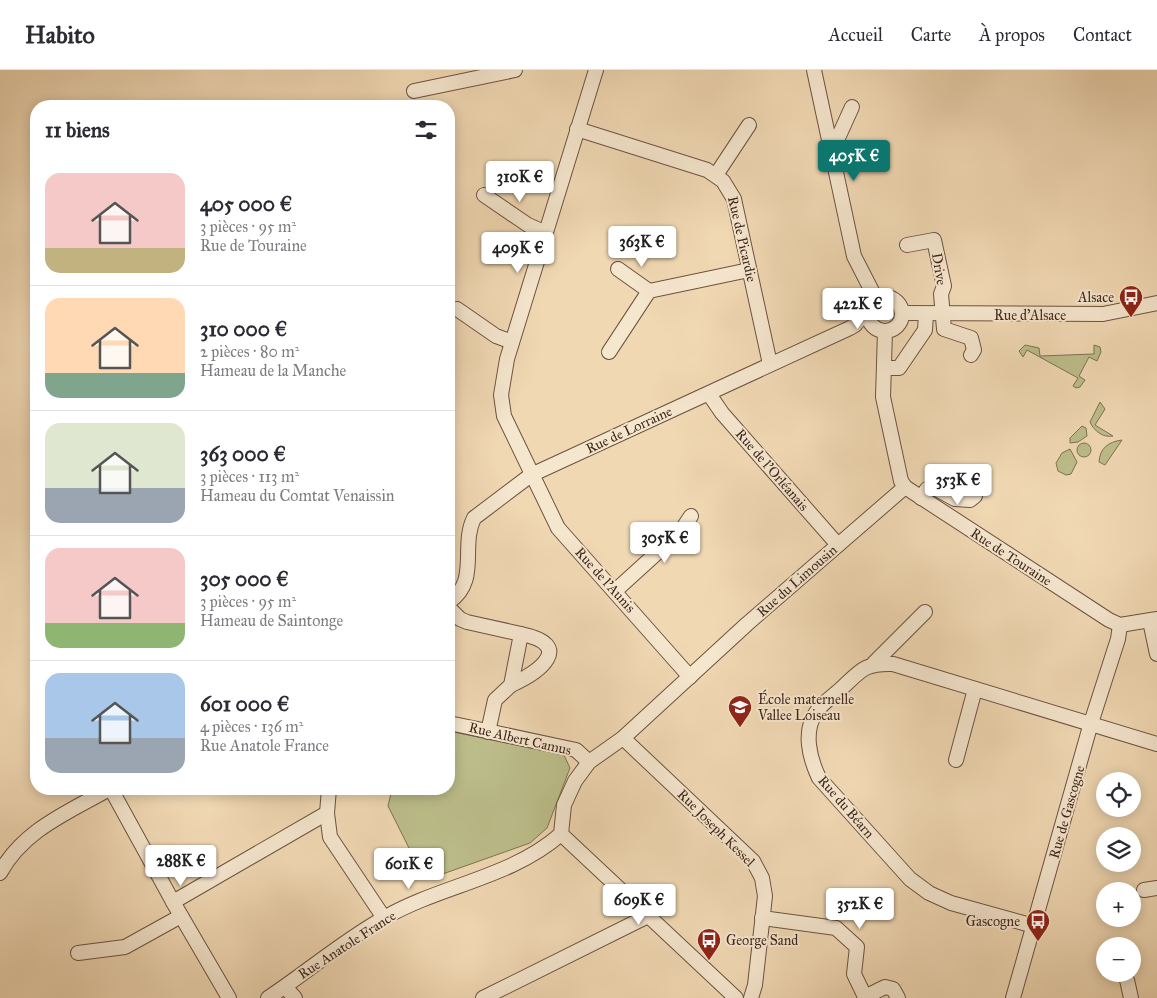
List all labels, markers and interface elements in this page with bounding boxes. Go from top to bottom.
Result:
text: Habito [25,20,95,50]
text: Accueil [829,24,883,46]
text: Carte [911,24,951,46]
text: À propos [979,24,1045,46]
text: Contact [1073,24,1132,46]
icon: filters [412,116,440,144]
text: 11 biens [45,117,110,143]
pin: 405K € [813,140,895,182]
text: 405K € [829,146,879,165]
pin: 310K € [479,160,561,203]
text: 310K € [497,167,543,186]
text: 405 000 € [200,191,292,217]
icon: home [85,193,145,253]
street label: Rue de Picardie [724,195,760,284]
text: 3 pièces · 95 m² [200,217,296,236]
pin: 363K € [601,226,683,268]
pin: 409K € [477,232,559,274]
text: 363K € [619,232,665,251]
text: Rue de Touraine [200,236,307,255]
text: 409K € [492,238,544,257]
street label: Drive [928,252,950,286]
bus stop icon: Alsace [1118,284,1144,318]
pin: 422K € [817,288,899,330]
place label: Alsace [1077,289,1114,306]
text: 422K € [833,294,883,313]
street label: Rue d'Alsace [994,307,1066,324]
text: 310 000 € [200,316,287,342]
icon: home [85,318,145,378]
text: 2 pièces · 80 m² [200,342,299,361]
text: Hameau de la Manche [200,361,346,380]
street label: Rue de Lorraine [583,403,675,457]
street label: Rue de l'Orléanais [732,426,812,514]
text: 363 000 € [200,441,286,467]
icon: home [85,443,145,503]
pin: 353K € [917,464,999,506]
text: 3 pièces · 113 m² [200,467,299,486]
text: 353K € [936,470,980,489]
text: Hameau du Comtat Venaissin [200,486,395,505]
pin: 305K € [624,522,706,564]
street label: Rue de Touraine [967,524,1055,590]
text: 305K € [641,528,689,547]
street label: Rue du Limousin [753,541,841,620]
street label: Rue de l'Aunis [571,544,639,616]
text: 305 000 € [200,566,289,592]
icon: home [85,568,145,628]
text: 3 pièces · 95 m² [200,592,296,611]
text: Hameau de Saintonge [200,611,343,630]
place label: École maternelle Vallee Loiseau [757,689,854,724]
text: 601 000 € [200,691,290,717]
icon: home [85,693,145,753]
school or university icon: École maternelle Vallee Loiseau [727,694,753,728]
text: 4 pièces · 136 m² [200,717,303,736]
street label: Rue Albert Camus [467,719,573,759]
text: Rue Anatole France [200,736,329,755]
street label: Rue de Gascogne [1046,763,1088,861]
street label: Rue du Béarn [814,772,878,842]
map controls [1096,772,1141,982]
button: locate [1096,772,1141,817]
street label: Rue Joseph Kessel [673,786,758,871]
button: layers [1096,827,1141,872]
pin: 288K € [140,844,222,887]
pin: 601K € [368,848,450,890]
text: 288K € [156,851,206,870]
text: 601K € [385,854,433,873]
button: + [1096,882,1141,927]
pin: 609K € [598,884,680,926]
pin: 352K € [819,888,901,930]
text: 609K € [614,890,664,909]
text: 352K € [837,894,883,913]
street label: Rue Anatole France [295,907,399,983]
bus stop icon: Gascogne [1025,908,1051,942]
place label: Gascogne [966,913,1020,930]
bus stop icon: George Sand [696,927,722,961]
place label: George Sand [726,932,798,949]
button: − [1096,937,1141,982]

